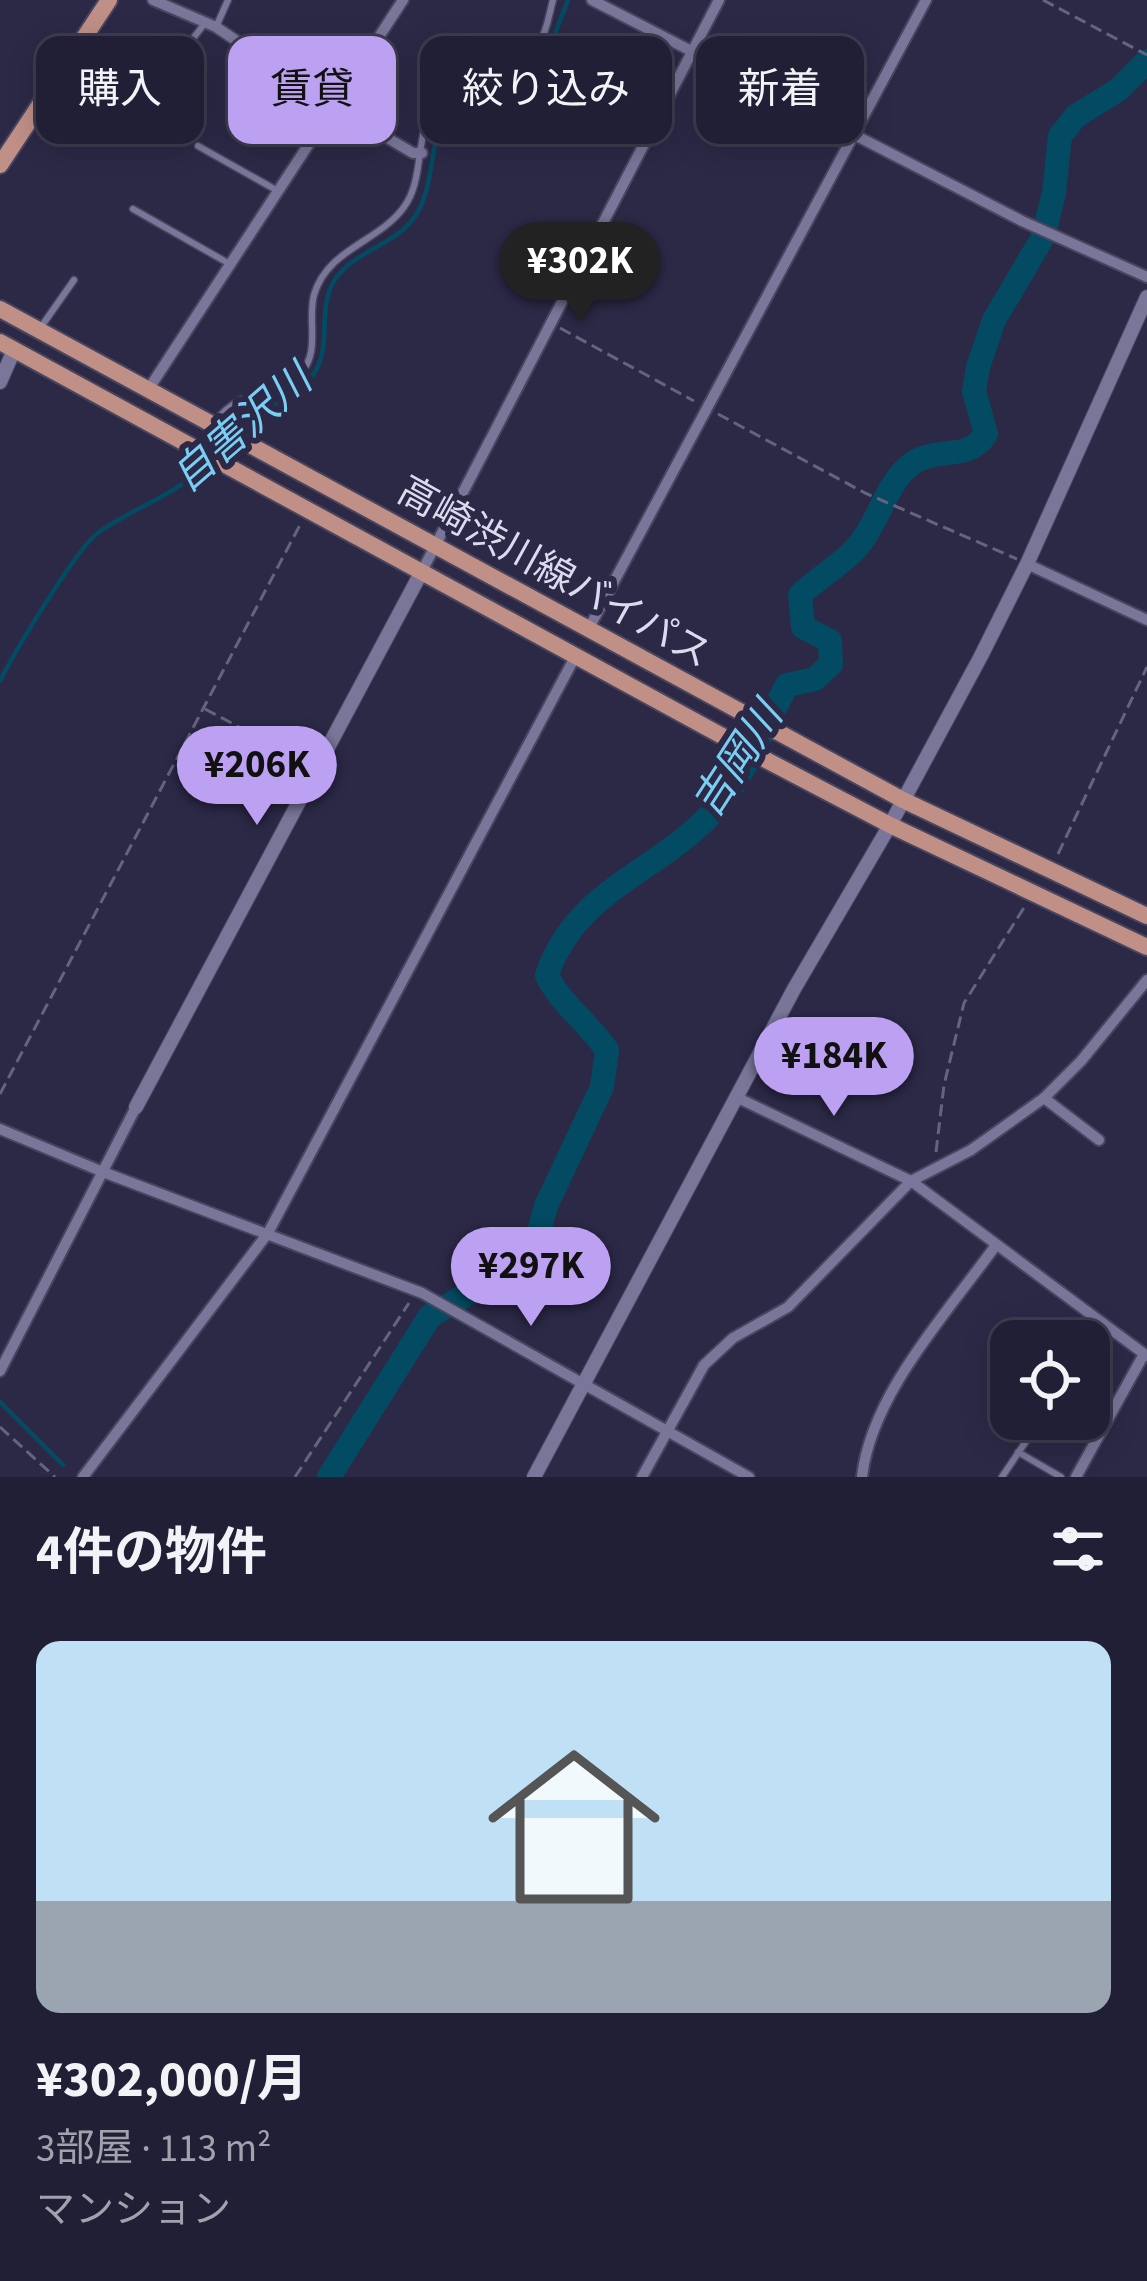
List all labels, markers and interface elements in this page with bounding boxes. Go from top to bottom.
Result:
chip: 購入 [36,36,204,144]
chip: 賃貸 [228,36,396,144]
chip: 絞り込み [420,36,672,144]
chip: 新着 [696,36,864,144]
pin: ¥302K [496,222,664,324]
text: ¥302K [527,233,633,289]
water label: 自害沢川 [159,349,328,507]
street label: 高崎渋川線バイパス [387,464,721,682]
water label: 吉岡川 [679,687,800,829]
pin: ¥206K [173,726,341,828]
text: ¥206K [204,737,310,793]
pin: ¥184K [750,1017,918,1119]
text: ¥184K [781,1028,887,1084]
pin: ¥297K [447,1227,615,1329]
text: ¥297K [478,1238,584,1294]
map controls [990,1320,1110,1440]
button: locate [990,1320,1110,1440]
icon: filters [1045,1516,1111,1582]
text: 4件の物件 [36,1517,267,1589]
icon: home [466,1719,682,1935]
text: ¥302,000/月 [36,2044,308,2116]
text: 3部屋 · 113 m² [36,2121,271,2177]
text: マンション [36,2182,231,2238]

